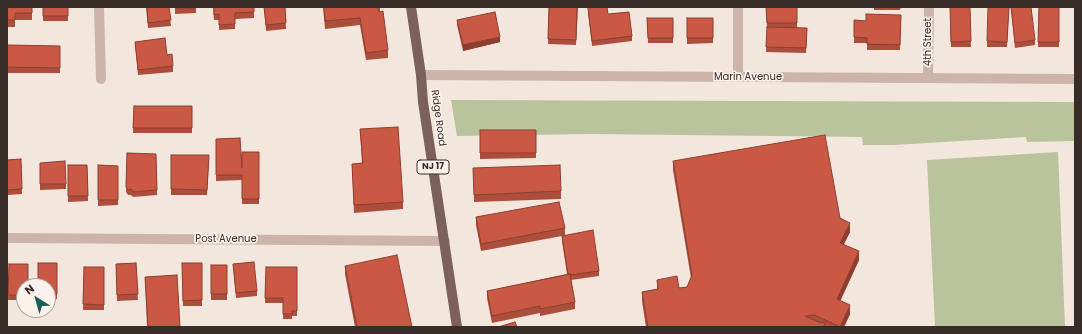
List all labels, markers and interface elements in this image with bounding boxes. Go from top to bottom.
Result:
street label: 4th Street [922,18,934,66]
street label: Marin Avenue [714,71,782,83]
street label: Ridge Road [428,89,448,147]
road number: NJ 17 [417,160,449,174]
street label: Post Avenue [195,233,257,245]
north arrow [16,278,56,318]
text: N [21,280,38,298]

